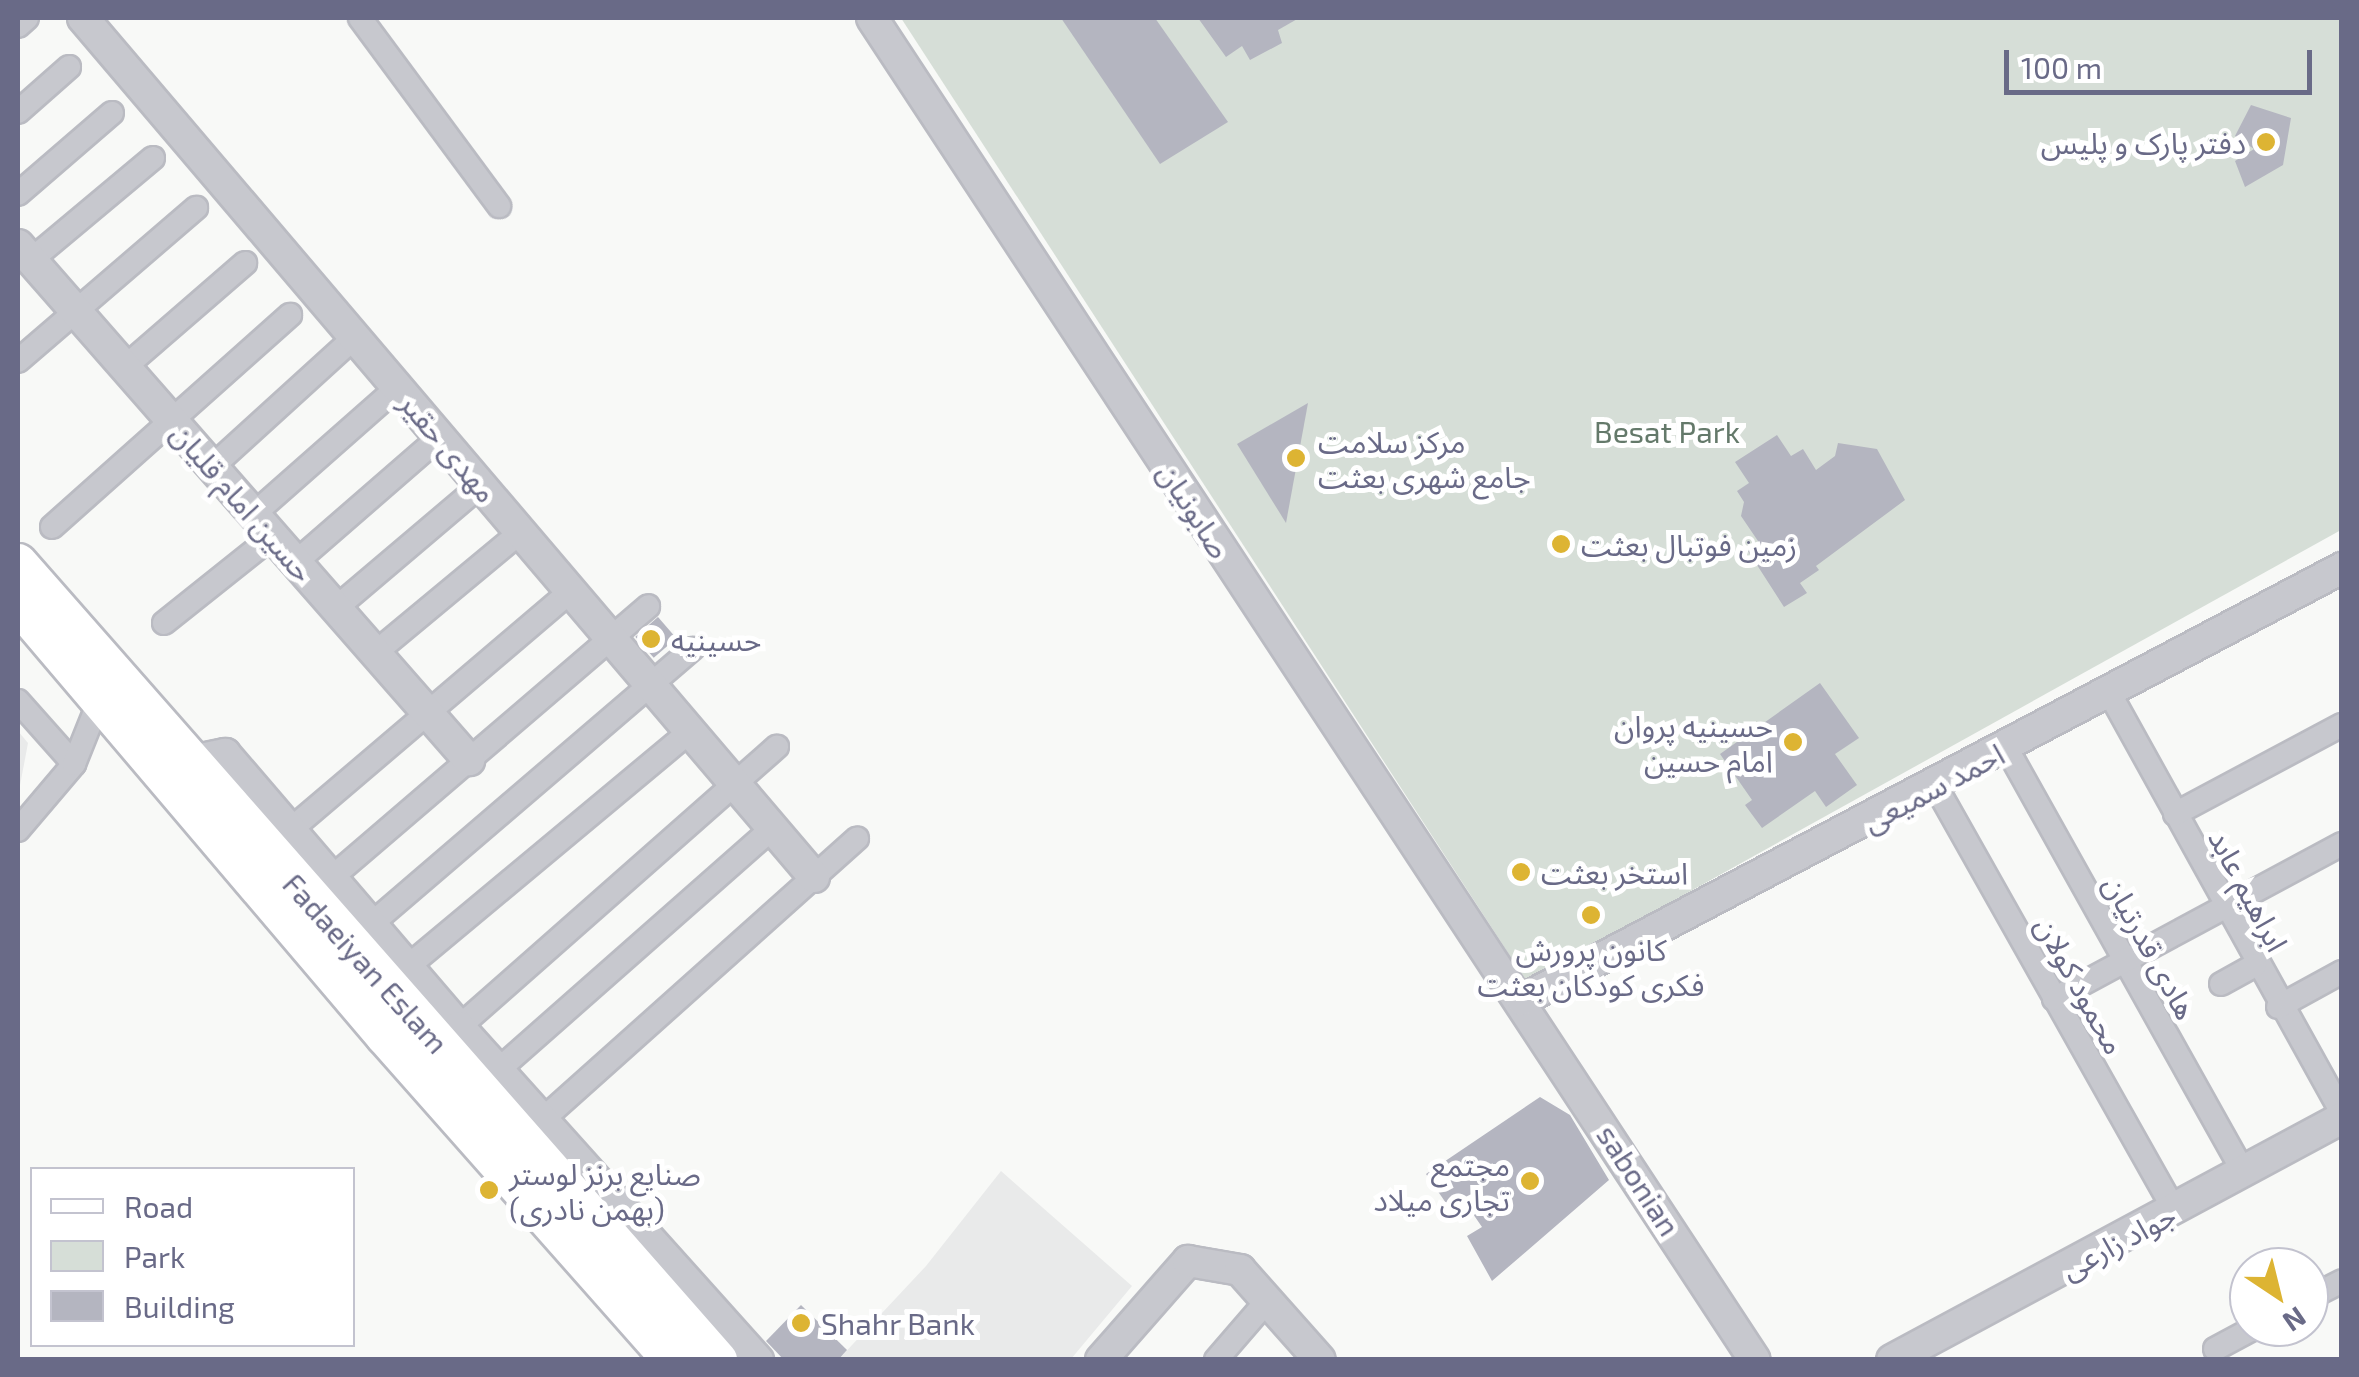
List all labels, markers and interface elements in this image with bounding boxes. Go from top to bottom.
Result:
scale bar [2009,30,2316,92]
text: 100 m [2021,49,2102,85]
place label: دفتر پارک و پلیس [2041,124,2246,160]
marker: دفتر پارک و پلیس [2255,131,2277,153]
street label: مهدی حقیر [393,385,505,509]
park label: Besat Park [1594,413,1740,449]
street label: حسین امام قلیان [164,415,322,589]
place label: مرکز سلامت جامع شهری بعثت [1318,423,1531,494]
marker: مرکز سلامت جامع شهری بعثت [1283,445,1309,471]
street label: صابونیان [1151,455,1239,565]
place label: زمین فوتبال بعثت [1581,526,1797,562]
marker: زمین فوتبال بعثت [1550,533,1572,555]
place label: حسینیه [671,621,761,657]
marker: حسینیه [640,628,662,650]
place label: حسینیه پروان امام حسین [1614,707,1773,778]
marker: حسینیه پروان امام حسین [1782,731,1804,753]
street label: احمد سمیعی [1856,735,2010,839]
street label: ابراهیم عابد [2202,823,2296,957]
place label: استخر بعثت [1541,854,1688,890]
marker: استخر بعثت [1510,861,1532,883]
street label: Fadaeiyan Eslam [276,866,456,1060]
street label: هادی قدرتیان [2097,869,2205,1025]
marker: کانون پرورش فکری کودکان بعثت [1580,904,1602,926]
street label: محمود کولان [2028,910,2134,1060]
place label: کانون پرورش فکری کودکان بعثت [1478,931,1704,1002]
street label: sabonian [1590,1118,1688,1242]
place label: مجتمع تجاری میلاد [1373,1146,1510,1216]
place label: صنایع برنز لوستر (بهمن نادری) [509,1155,701,1226]
legend [30,1167,355,1347]
marker: مجتمع تجاری میلاد [1519,1170,1541,1192]
marker: صنایع برنز لوستر (بهمن نادری) [478,1179,500,1201]
text: Road [124,1188,193,1224]
street label: جواد زارعی [2054,1196,2182,1286]
text: Park [124,1238,185,1274]
north arrow [2229,1247,2329,1347]
text: Building [124,1288,235,1324]
text: N [2277,1300,2313,1340]
place label: Shahr Bank [821,1305,976,1341]
marker: Shahr Bank [790,1312,812,1334]

